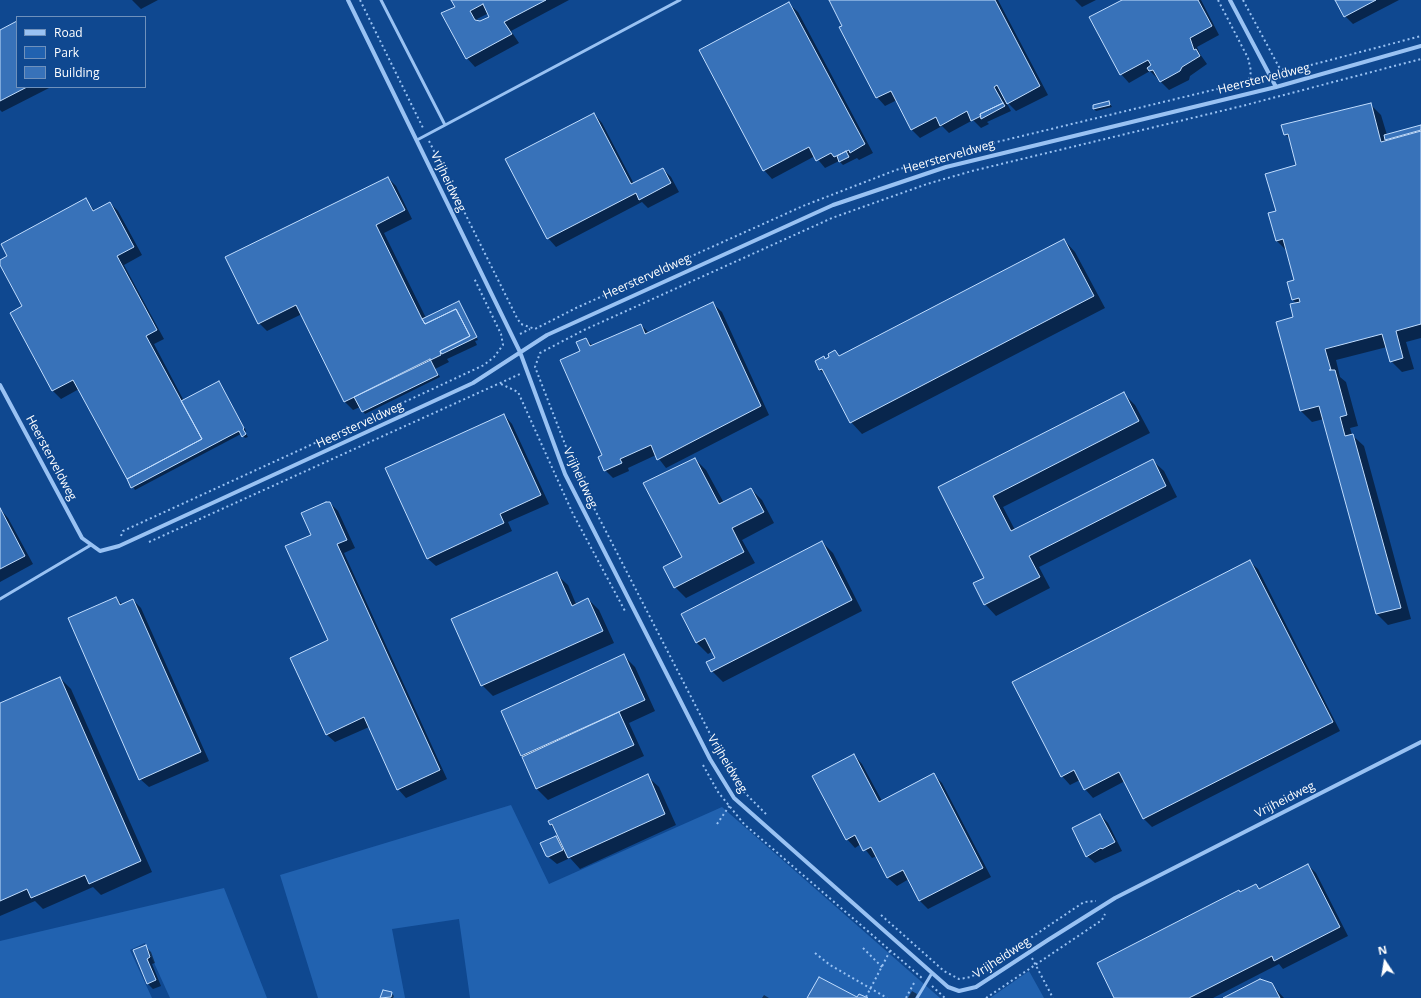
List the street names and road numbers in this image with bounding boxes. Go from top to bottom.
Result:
street label: Heersterveldweg [1216,61,1312,97]
street label: Heersterveldweg [902,137,996,177]
street label: Vrijheidweg [427,150,469,214]
street label: Heersterveldweg [601,251,693,303]
street label: Heersterveldweg [314,399,406,451]
street label: Heersterveldweg [22,413,80,503]
street label: Vrijheidweg [560,445,600,511]
street label: Vrijheidweg [704,732,750,796]
street label: Vrijheidweg [1253,779,1317,821]
street label: Vrijheidweg [971,934,1033,982]

